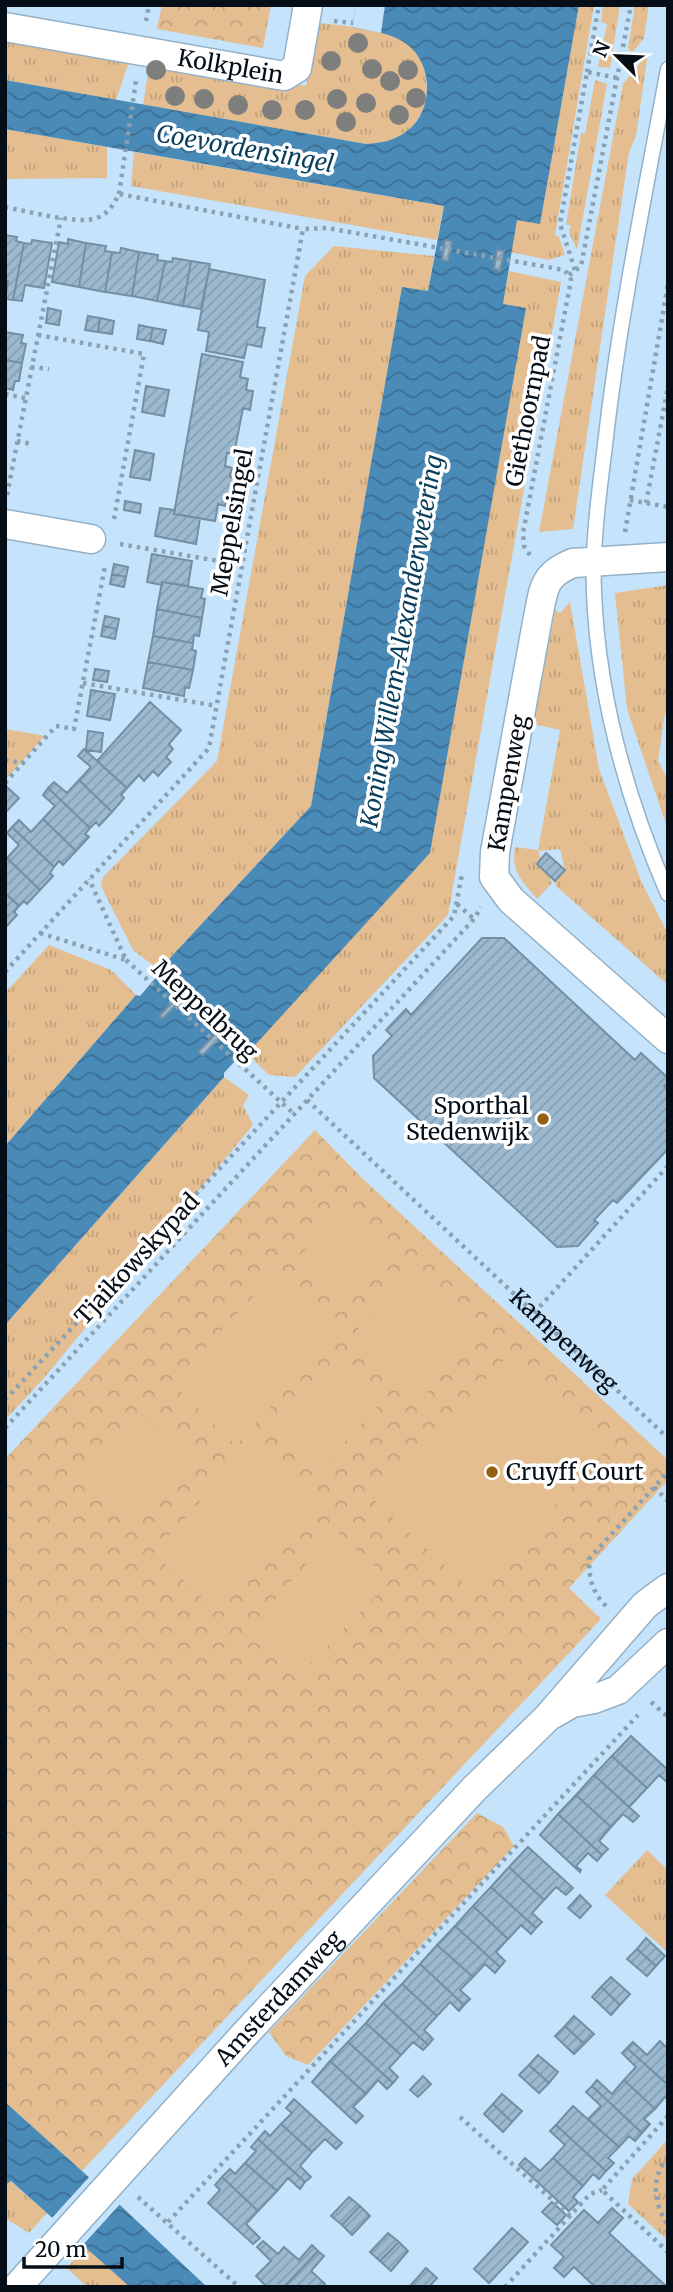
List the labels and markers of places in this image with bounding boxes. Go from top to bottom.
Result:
place label: Sporthal Stedenwijk [406,1091,529,1146]
marker: Sporthal Stedenwijk [535,1111,551,1127]
place label: Cruyff Court [506,1457,644,1486]
marker: Cruyff Court [484,1464,500,1480]

